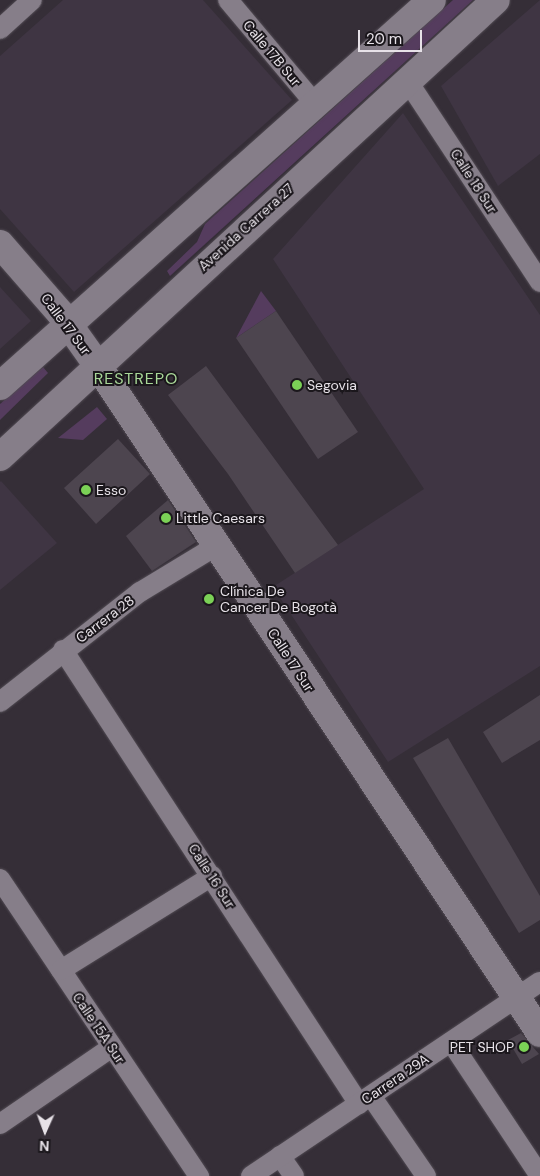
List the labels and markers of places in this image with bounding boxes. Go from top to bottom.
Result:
place label: Segovia [307,377,357,393]
marker: Segovia [291,379,303,391]
place label: Esso [96,482,126,498]
marker: Esso [80,484,92,496]
place label: Little Caesars [176,510,265,526]
marker: Little Caesars [160,512,172,524]
place label: Clínica De Cancer De Bogotà [220,583,337,616]
marker: Clínica De Cancer De Bogotà [202,592,216,606]
place label: PET SHOP [450,1039,514,1055]
marker: PET SHOP [518,1041,530,1053]

